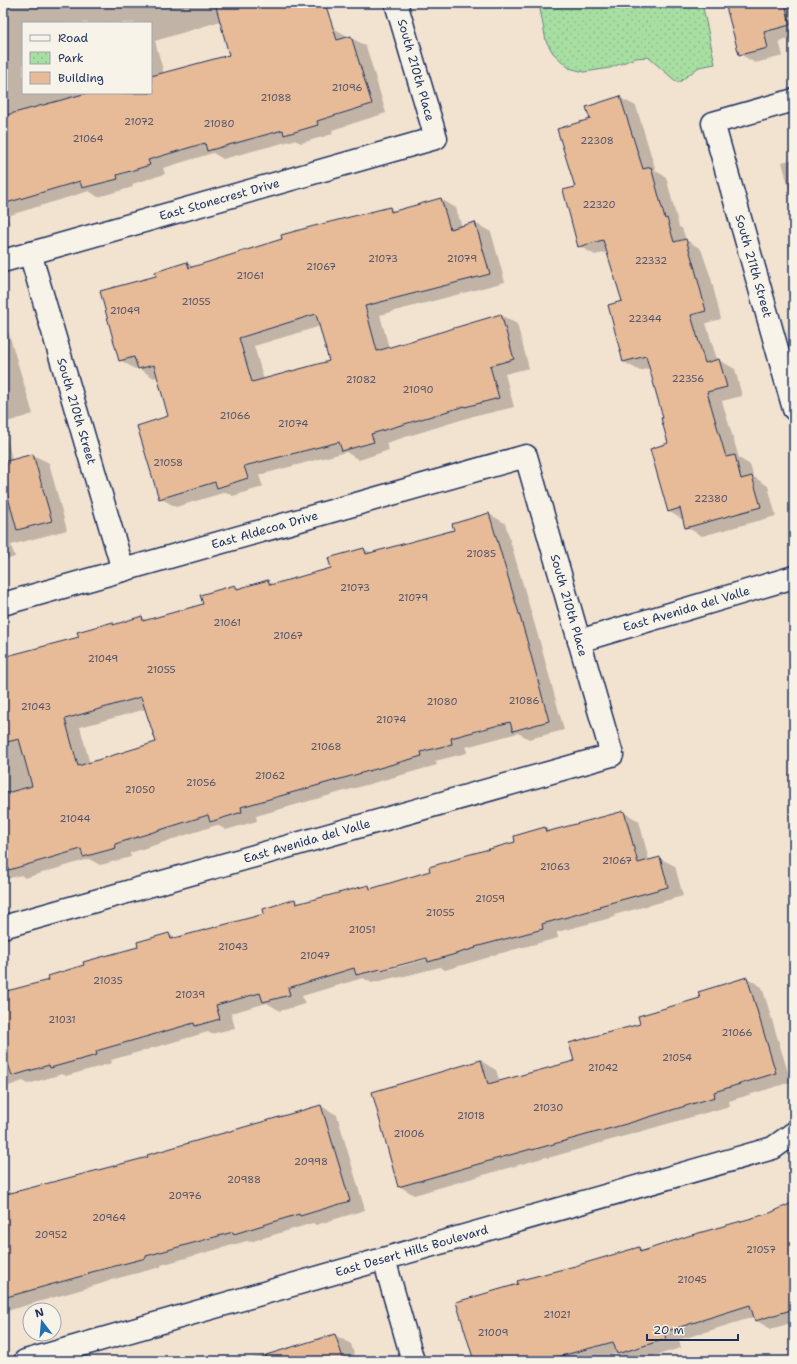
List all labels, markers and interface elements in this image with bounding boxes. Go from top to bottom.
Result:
street label: South 210th Place [394,17,438,123]
legend [22,22,152,94]
text: Road [58,30,89,46]
text: Park [58,50,84,66]
text: Building [58,70,104,86]
house number: 21096 [332,81,362,94]
house number: 21088 [260,91,292,104]
house number: 21072 [124,115,154,128]
house number: 21080 [203,117,235,130]
house number: 21064 [73,132,103,145]
house number: 22308 [580,134,614,147]
street label: East Stonecrest Drive [157,175,282,224]
house number: 22320 [583,198,615,211]
street label: South 211th Street [731,213,776,320]
house number: 21073 [368,252,398,265]
house number: 21079 [447,252,477,265]
house number: 22332 [635,254,667,267]
house number: 21067 [306,260,336,273]
house number: 21061 [236,269,264,282]
house number: 21055 [181,295,211,308]
house number: 21049 [110,304,140,317]
house number: 22344 [628,312,662,325]
street label: South 210th Street [53,356,100,466]
house number: 22356 [672,372,704,385]
house number: 21082 [346,373,376,386]
house number: 21090 [403,383,434,396]
house number: 21066 [220,409,250,422]
house number: 21074 [278,417,308,430]
house number: 21058 [153,456,183,469]
house number: 22380 [694,492,728,505]
street label: East Aldecoa Drive [210,507,320,553]
house number: 21085 [466,547,496,560]
street label: South 210th Place [547,552,591,659]
house number: 21073 [340,581,370,594]
street label: East Avenida del Valle [621,583,752,635]
house number: 21079 [398,591,428,604]
house number: 21061 [213,616,241,629]
house number: 21067 [273,629,303,642]
house number: 21049 [88,652,118,665]
house number: 21055 [146,663,176,676]
house number: 21086 [508,694,540,707]
house number: 21080 [426,695,458,708]
house number: 21043 [21,700,51,713]
house number: 21074 [376,713,406,726]
house number: 21068 [311,740,341,753]
house number: 21062 [255,769,285,782]
house number: 21056 [186,776,216,789]
house number: 21050 [125,783,155,796]
house number: 21044 [60,812,90,825]
street label: East Avenida del Valle [242,815,372,867]
house number: 21067 [602,854,632,867]
house number: 21063 [540,860,570,873]
house number: 21059 [475,892,505,905]
house number: 21055 [425,906,455,919]
house number: 21051 [348,923,376,936]
house number: 21043 [218,940,248,953]
house number: 21047 [300,949,330,962]
house number: 21035 [93,974,123,987]
house number: 21039 [175,988,205,1001]
house number: 21031 [48,1013,76,1026]
house number: 21066 [722,1026,752,1039]
house number: 21054 [662,1051,692,1064]
house number: 21042 [588,1061,618,1074]
house number: 21030 [533,1101,563,1114]
house number: 21018 [457,1109,485,1122]
house number: 21006 [393,1127,425,1140]
house number: 20998 [294,1155,328,1168]
house number: 20988 [227,1173,261,1186]
house number: 20976 [168,1189,202,1202]
house number: 20964 [92,1211,126,1224]
street label: East Desert Hills Boulevard [333,1221,490,1280]
house number: 20952 [35,1228,67,1241]
house number: 21057 [746,1243,776,1256]
house number: 21045 [677,1273,707,1286]
north arrow [22,1302,62,1342]
text: N [33,1304,46,1321]
house number: 21021 [543,1308,571,1321]
scale bar [647,1316,738,1342]
text: 20 m [653,1322,684,1338]
house number: 21009 [477,1326,509,1339]

